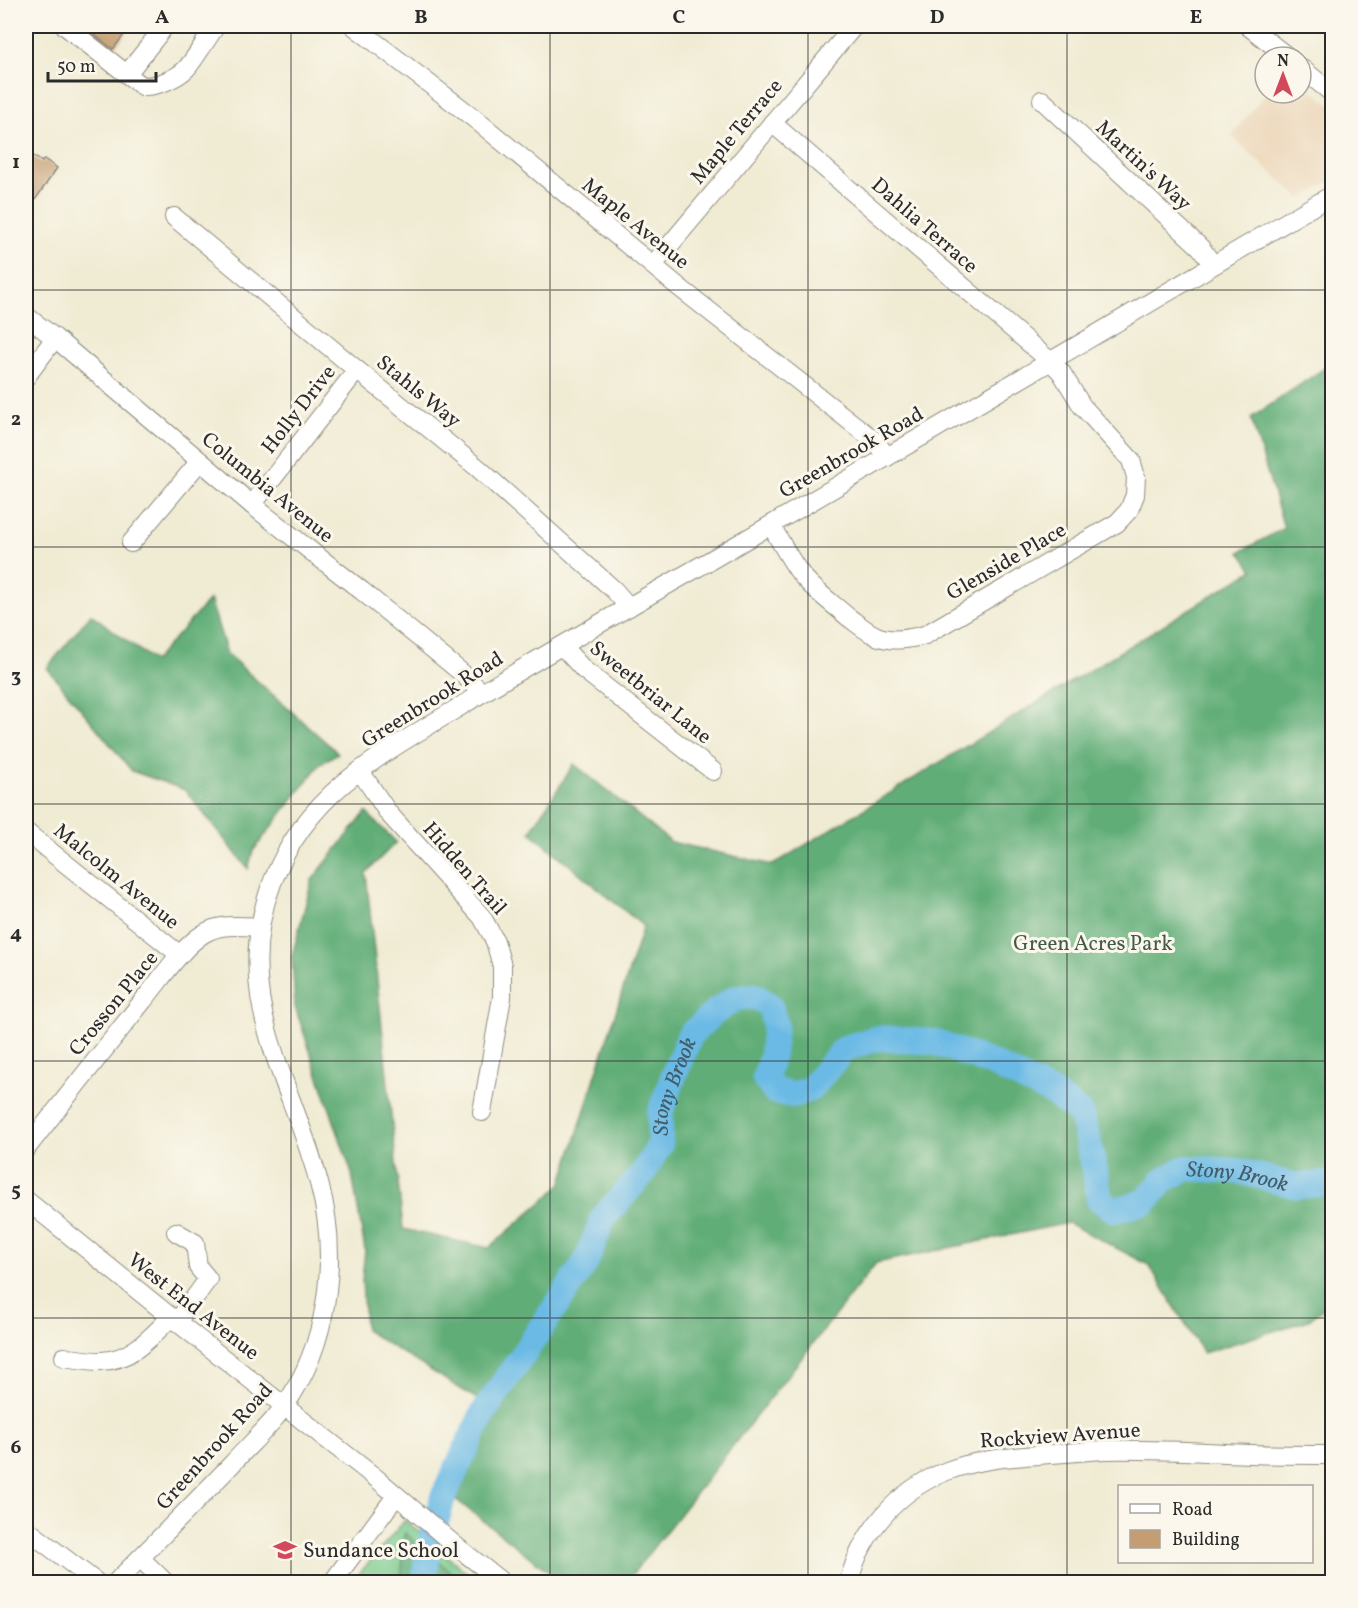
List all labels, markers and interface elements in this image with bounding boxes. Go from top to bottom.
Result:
text: A [155,4,169,32]
text: B [414,4,428,32]
text: C [673,4,686,32]
text: D [930,4,944,32]
text: E [1190,4,1202,32]
scale bar [48,45,156,83]
north arrow [1253,45,1313,105]
text: N [1277,51,1289,73]
text: 50 m [57,55,96,80]
street label: Maple Terrace [684,73,790,191]
street label: Martin's Way [1089,114,1198,219]
text: 1 [12,149,20,177]
street label: Maple Avenue [575,172,695,277]
street label: Dahlia Terrace [864,172,984,281]
street label: Stahls Way [369,349,467,436]
street label: Holly Drive [255,359,343,460]
street label: Greenbrook Road [774,400,929,506]
text: 2 [11,406,21,434]
street label: Columbia Avenue [195,426,339,551]
street label: Glenside Place [942,516,1072,608]
street label: Sweetbriar Lane [583,635,717,752]
street label: Greenbrook Road [356,645,509,756]
text: 3 [11,663,21,691]
street label: Hidden Trail [415,816,513,922]
street label: Malcolm Avenue [47,817,185,937]
text: 4 [10,920,22,948]
park label: Green Acres Park [1013,930,1173,959]
street label: Crosson Place [63,945,166,1063]
water label: Stony Brook [647,1033,706,1136]
water label: Stony Brook [1185,1155,1291,1201]
text: 5 [11,1177,21,1205]
street label: West End Avenue [121,1247,265,1368]
street label: Greenbrook Road [150,1377,280,1517]
street label: Rockview Avenue [979,1416,1142,1457]
text: 6 [11,1434,22,1462]
legend [1118,1485,1313,1563]
text: Road [1172,1498,1213,1523]
text: Building [1172,1528,1240,1553]
school or university icon: Sundance School [272,1537,298,1563]
place label: Sundance School [303,1537,459,1566]

